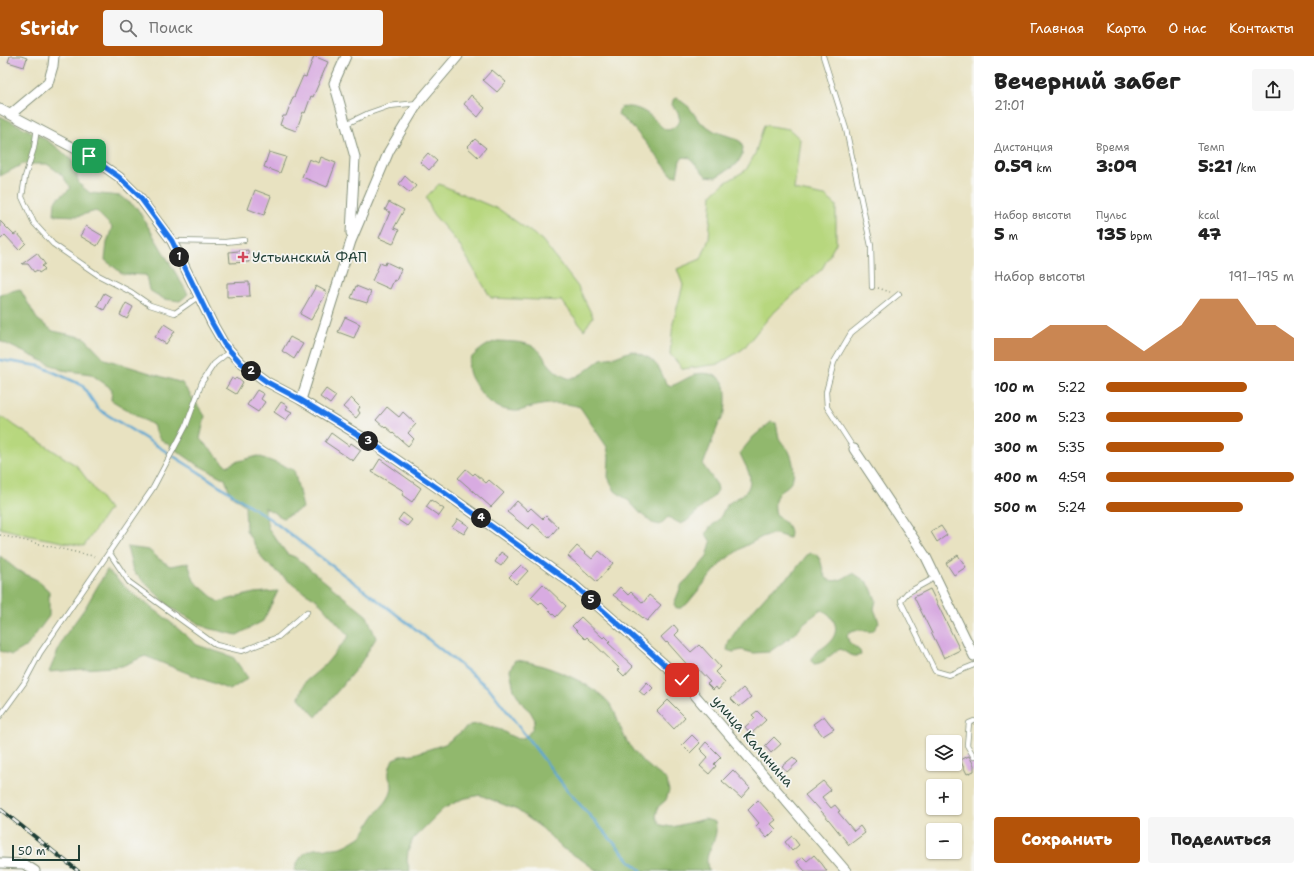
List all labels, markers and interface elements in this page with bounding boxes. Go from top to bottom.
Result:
search box [103,10,383,46]
text: Stridr [20,16,79,41]
icon: search [117,17,139,39]
text: Поиск [149,18,193,38]
text: Главная [1030,19,1084,37]
text: Карта [1106,19,1146,37]
text: О нас [1168,19,1207,37]
text: Контакты [1229,19,1294,37]
text: Вечерний забег [994,67,1181,96]
button: share [1252,69,1294,111]
text: 21:01 [994,97,1025,114]
pin [72,139,106,173]
text: Дистанция [994,140,1053,155]
text: Время [1096,140,1130,155]
text: Темп [1198,140,1225,155]
icon: arrive [78,145,100,167]
text: 0.59 [994,155,1033,177]
text: 3:09 [1096,155,1137,177]
text: 5:21 [1198,155,1233,177]
text: km [1033,161,1052,176]
text: /km [1233,161,1256,176]
text: Набор высоты [994,208,1071,223]
text: Пульс [1096,208,1127,223]
text: kcal [1198,208,1219,223]
text: 5 [994,223,1005,245]
text: 135 [1096,223,1126,245]
text: 47 [1198,223,1221,245]
text: m [1005,229,1018,244]
text: bpm [1126,229,1152,244]
pin: 1 [169,247,189,267]
place label: Устьинский ФАП [252,248,367,266]
text: 1 [176,249,182,264]
marker: Устьинский ФАП [237,251,249,263]
text: Набор высоты [994,268,1085,285]
text: 191–195 m [1228,268,1294,285]
pin: 2 [241,361,261,381]
text: 2 [247,363,255,378]
text: 100 m [994,379,1034,396]
text: 5:22 [1058,379,1086,396]
text: 200 m [994,409,1037,426]
text: 5:23 [1058,409,1086,426]
pin: 3 [358,431,378,451]
text: 3 [364,433,372,448]
text: 300 m [994,439,1038,456]
text: 5:35 [1058,439,1085,456]
text: 400 m [994,469,1038,486]
text: 4:59 [1058,469,1086,486]
text: 500 m [994,499,1037,516]
text: 5:24 [1058,499,1086,516]
pin: 4 [471,508,491,528]
text: 4 [477,510,485,525]
pin: 5 [581,590,601,610]
text: 5 [588,592,594,607]
pin [665,663,699,697]
icon: check [671,669,693,691]
street label: улица Калинина [708,691,798,791]
map controls [926,735,962,859]
button: layers [926,735,962,771]
button: + [926,779,962,815]
button: Сохранить [994,817,1140,863]
button: Поделиться [1148,817,1294,863]
button: − [926,823,962,859]
scale bar [12,843,80,862]
text: 50 m [18,844,46,859]

